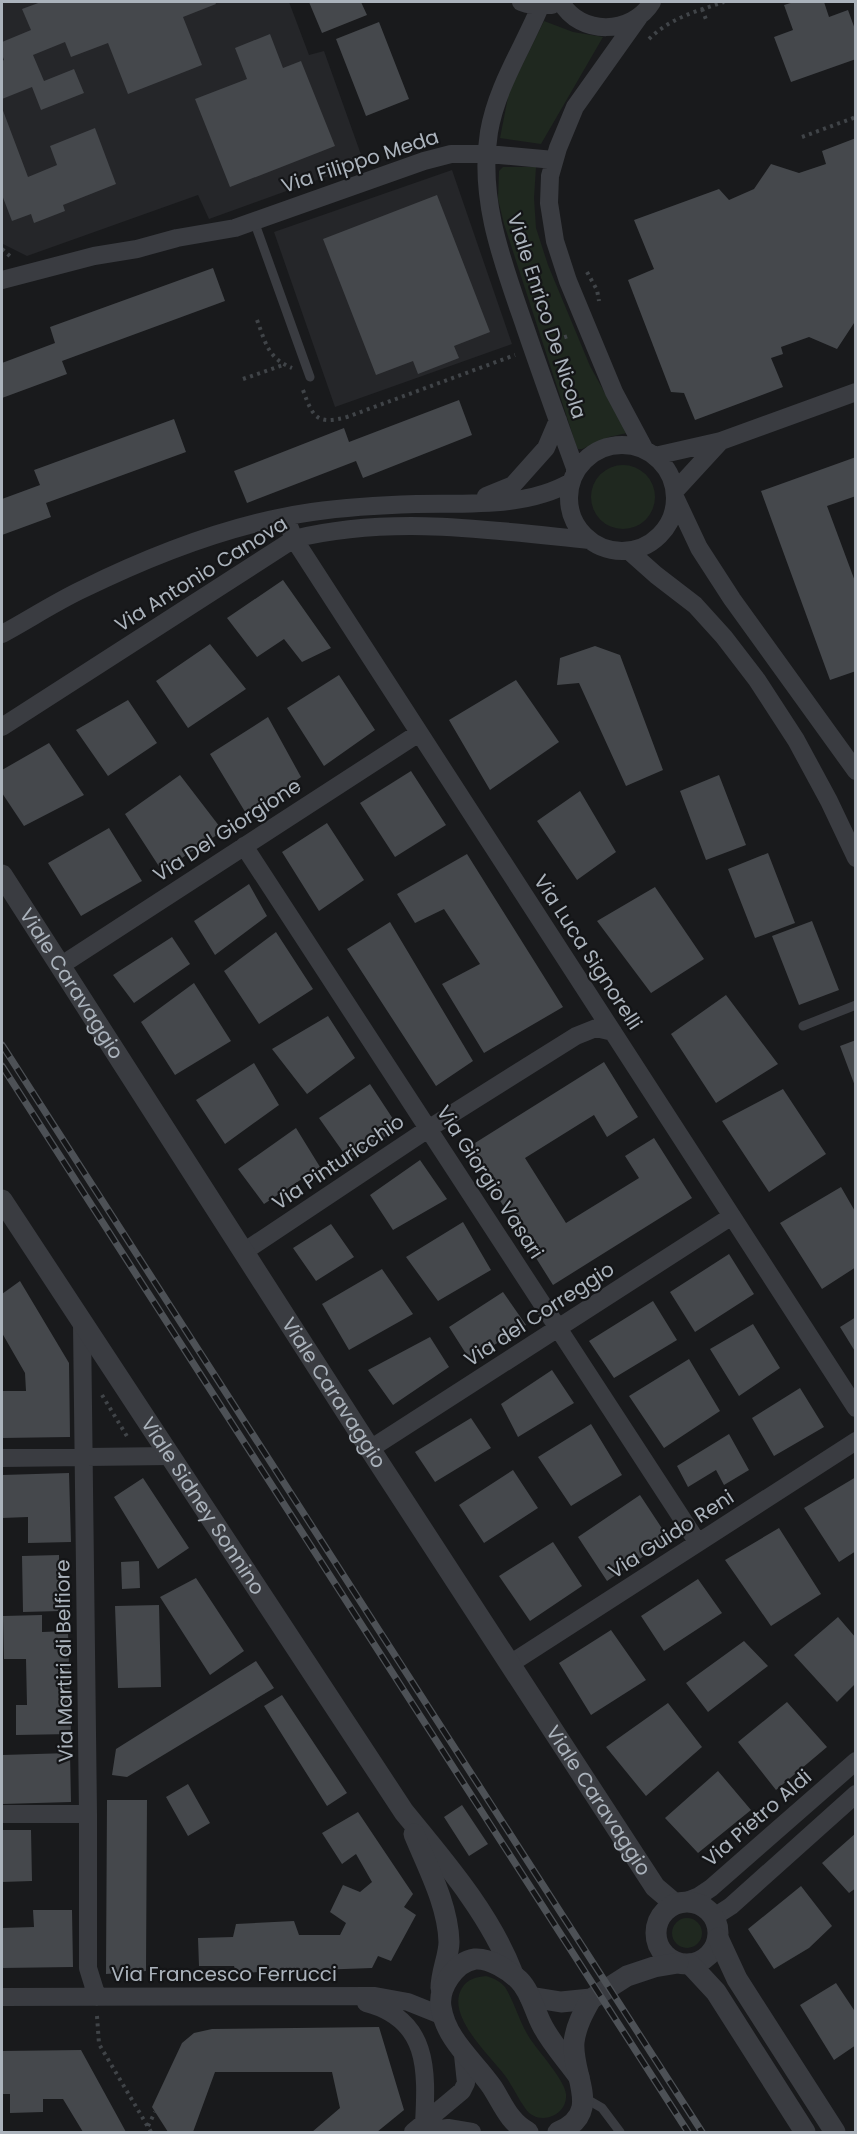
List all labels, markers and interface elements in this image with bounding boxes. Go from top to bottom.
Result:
street label: Via Filippo Meda [278,122,442,200]
street label: Viale Enrico De Nicola [501,210,593,422]
street label: Via Antonio Canova [109,509,293,639]
street label: Via Del Giorgione [148,772,306,888]
street label: Via Luca Signorelli [527,869,649,1035]
street label: Viale Caravaggio [13,903,130,1064]
street label: Via Giorgio Vasari [430,1100,550,1264]
street label: Via Pinturicchio [266,1107,410,1217]
street label: Via del Correggio [458,1255,620,1373]
street label: Viale Caravaggio [275,1312,393,1474]
street label: Viale Sidney Sonnino [134,1412,272,1600]
street label: Via Guido Reni [603,1483,739,1585]
street label: Via Martiri di Belfiore [48,1559,80,1763]
street label: Viale Caravaggio [539,1720,658,1881]
street label: Via Pietro Aldi [697,1763,817,1873]
street label: Via Francesco Ferrucci [111,1960,337,1988]

